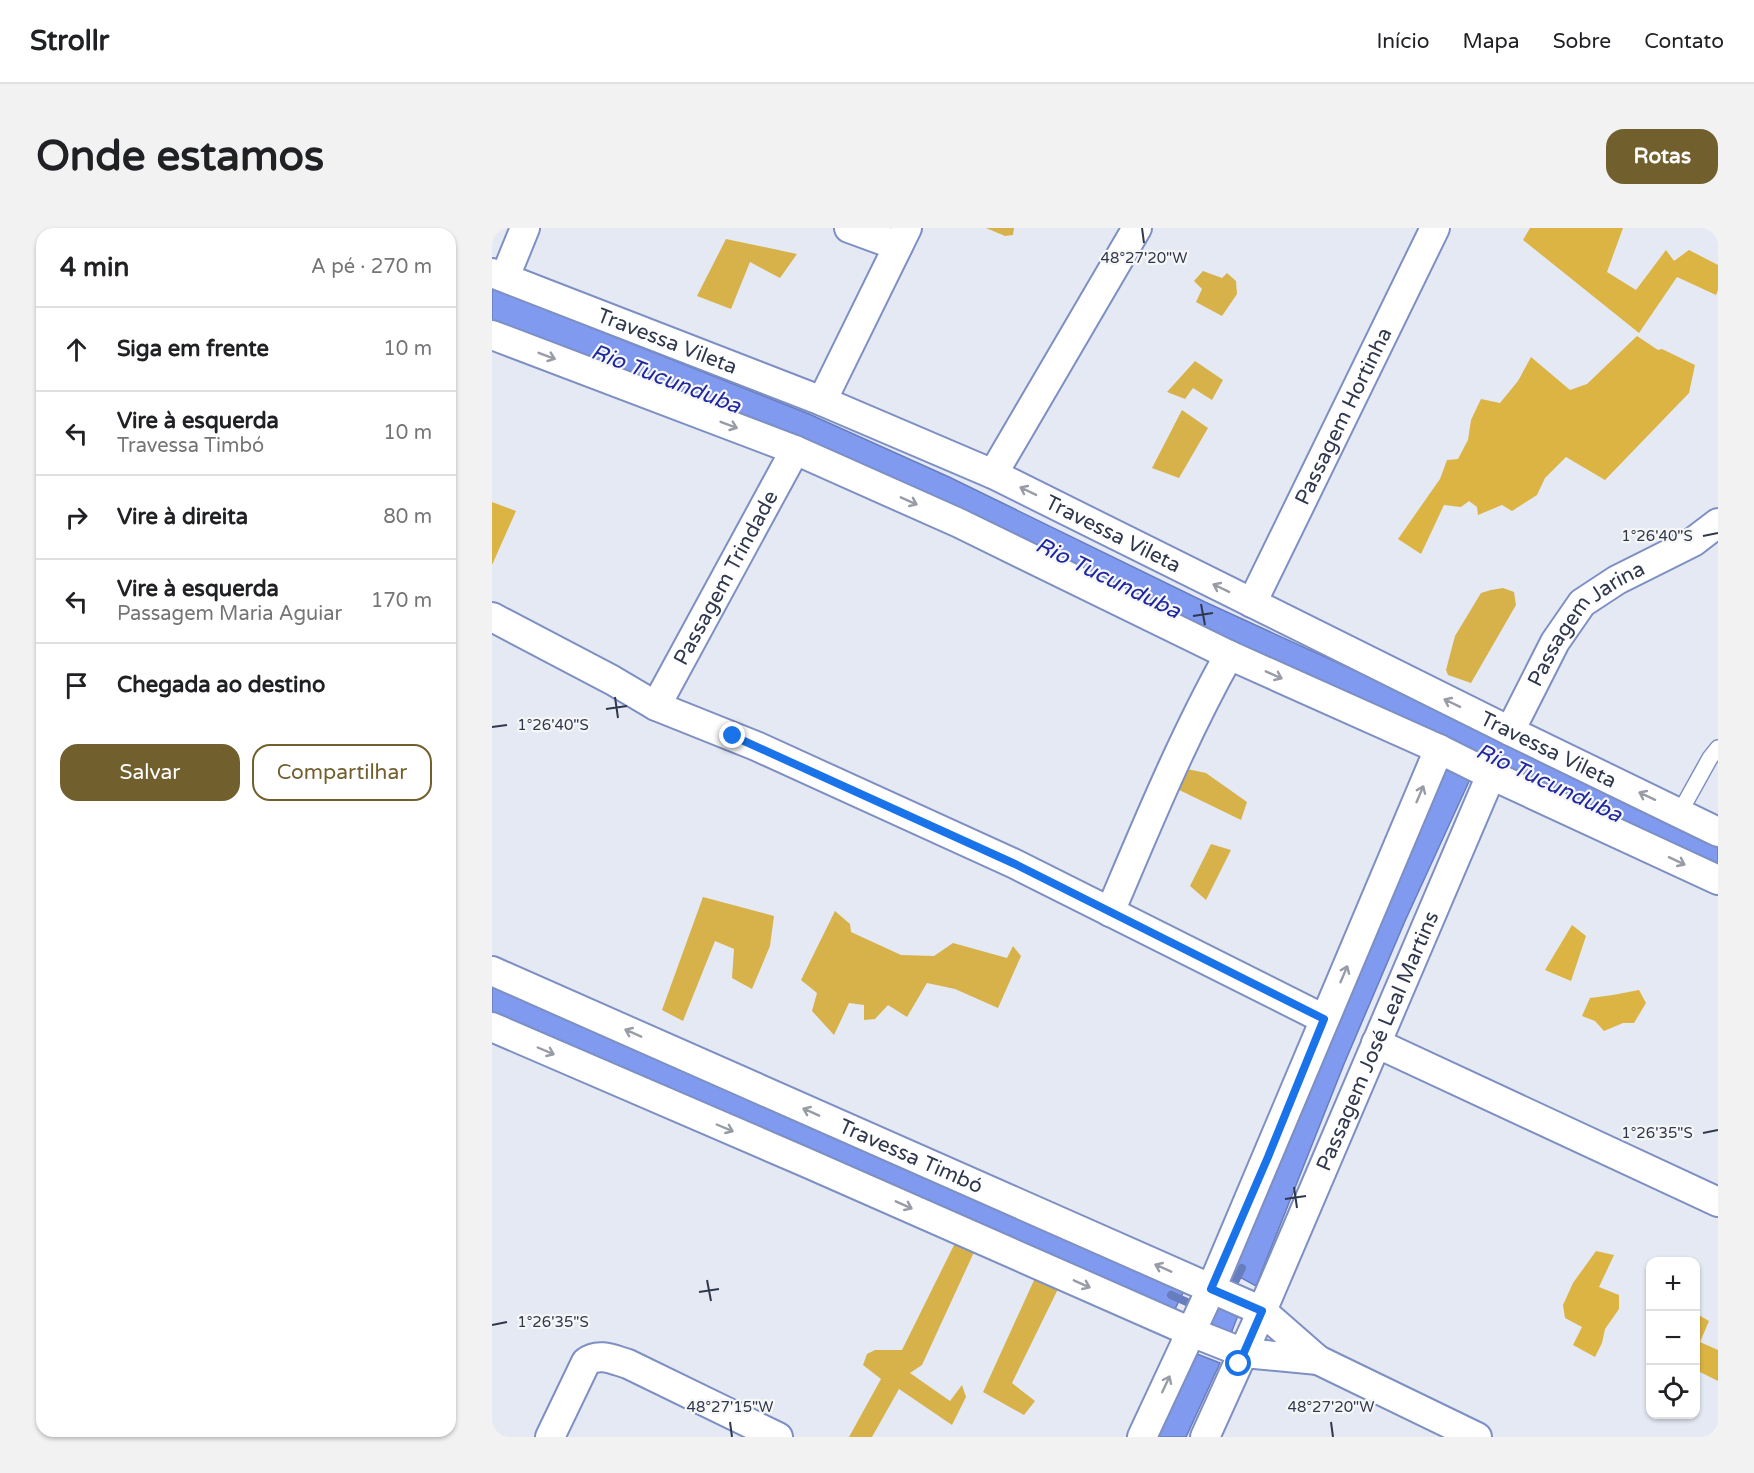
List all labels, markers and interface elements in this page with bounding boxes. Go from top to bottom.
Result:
text: Strollr [30,24,109,58]
text: Início [1377,29,1429,54]
text: Mapa [1462,29,1520,54]
text: Sobre [1553,29,1611,54]
text: Contato [1644,29,1724,54]
button: Rotas [1606,129,1718,184]
text: Onde estamos [36,131,324,182]
text: 48°27'20"W [1101,249,1187,267]
text: 4 min [60,252,129,283]
text: A pé · 270 m [311,255,432,279]
street label: Travessa Vileta [594,303,741,379]
street label: Passagem Hortinha [1289,323,1397,509]
icon: ahead [60,333,93,366]
text: Siga em frente [117,336,269,362]
text: 10 m [383,337,432,361]
water label: Rio Tucunduba [588,339,745,420]
one-way arrow [537,351,556,362]
text: Vire à esquerda [117,408,279,434]
icon: left [60,417,93,450]
one-way arrow [719,420,738,431]
text: 10 m [383,421,432,445]
text: Travessa Timbó [117,434,264,458]
one-way arrow [1019,485,1037,497]
street label: Passagem Trindade [668,486,783,669]
street label: Travessa Vileta [1041,490,1185,578]
one-way arrow [899,496,917,507]
icon: right [60,501,93,534]
text: Vire à direita [117,504,248,530]
text: 80 m [383,505,432,529]
text: 1°26'40"S [1621,527,1693,545]
water label: Rio Tucunduba [1031,532,1185,625]
street label: Passagem Jarina [1522,556,1649,691]
text: Vire à esquerda [117,576,279,602]
one-way arrow [1213,581,1231,593]
icon: left [60,585,93,618]
text: 170 m [371,589,432,613]
text: Passagem Maria Aguiar [117,602,342,626]
icon: arrive [60,669,93,702]
one-way arrow [1265,670,1283,681]
text: Chegada ao destino [117,672,325,698]
one-way arrow [1444,696,1462,708]
street label: Travessa Vileta [1476,706,1621,793]
text: 1°26'40"S [517,716,589,734]
route end [719,722,745,748]
water label: Rio Tucunduba [1472,738,1627,828]
button: Salvar [60,744,240,801]
button: Compartilhar [252,744,432,801]
one-way arrow [1415,785,1426,804]
one-way arrow [1638,790,1656,802]
one-way arrow [1668,855,1686,867]
street label: Passagem José Leal Martins [1311,907,1444,1175]
one-way arrow [1339,965,1350,983]
one-way arrow [624,1027,642,1038]
one-way arrow [536,1046,554,1057]
one-way arrow [803,1106,821,1118]
street label: Travessa Timbó [835,1113,987,1199]
one-way arrow [716,1123,734,1134]
text: 1°26'35"S [1621,1124,1693,1142]
one-way arrow [894,1200,912,1212]
map controls [1646,1257,1700,1419]
button: + [1646,1257,1700,1311]
one-way arrow [1154,1261,1172,1273]
one-way arrow [1073,1279,1091,1290]
button: − [1646,1311,1700,1365]
text: 1°26'35"S [517,1313,589,1331]
route start [1225,1350,1251,1376]
button: locate [1646,1365,1700,1419]
one-way arrow [1161,1375,1173,1393]
text: 48°27'15"W [687,1398,773,1416]
text: 48°27'20"W [1288,1398,1374,1416]

